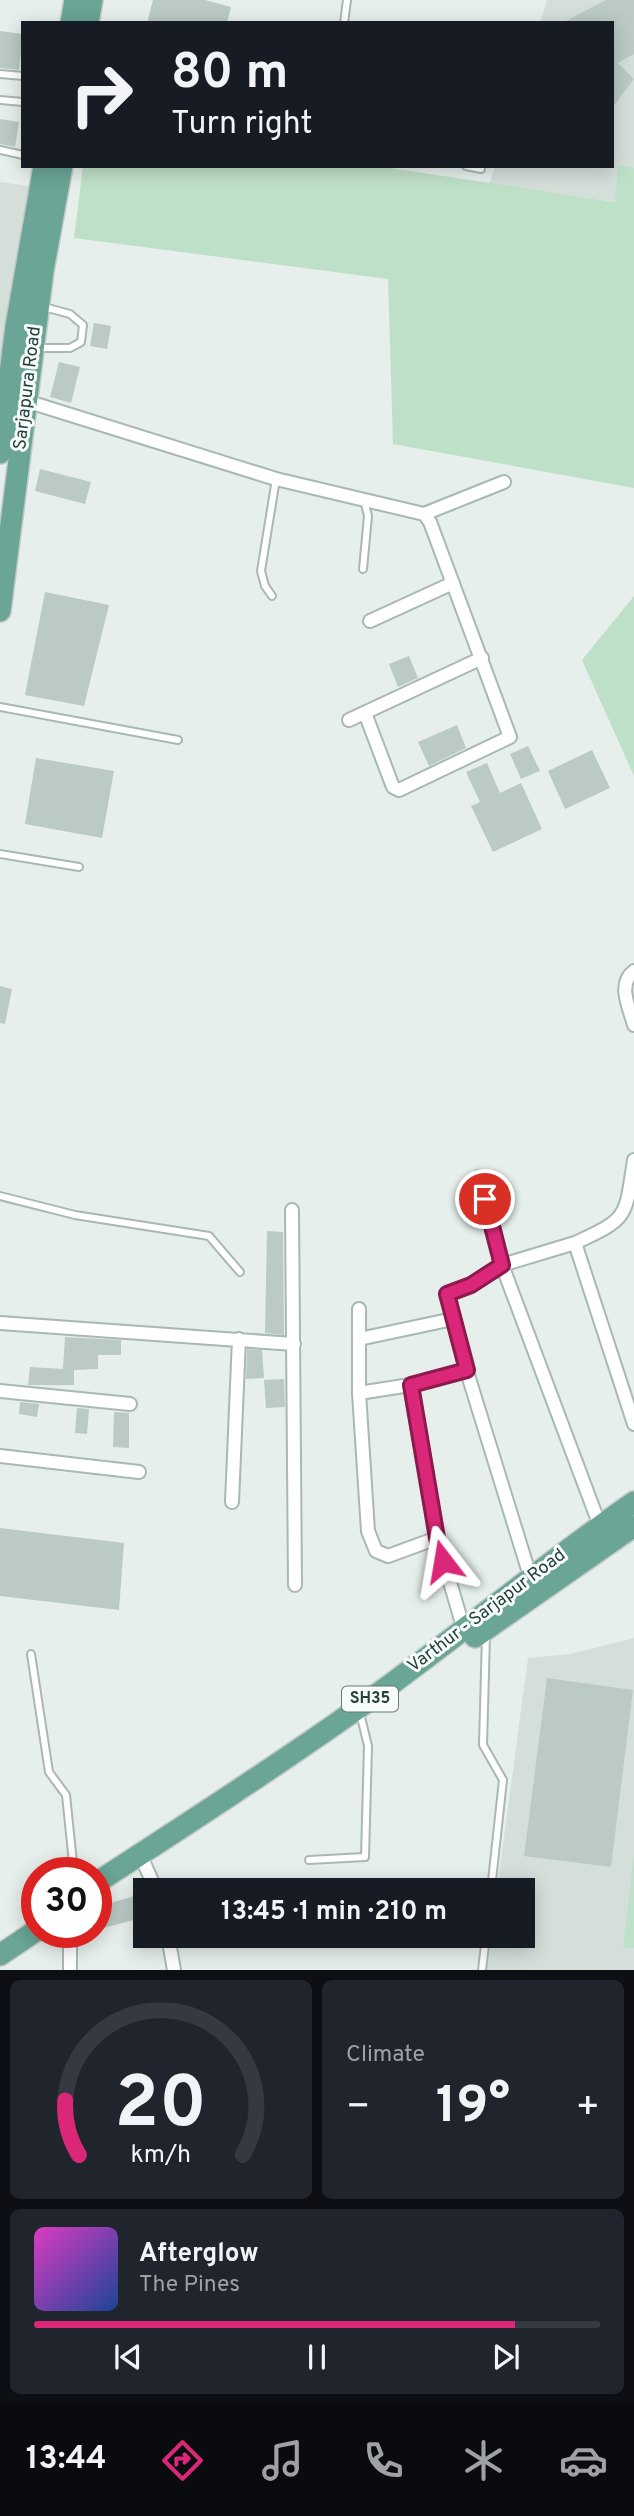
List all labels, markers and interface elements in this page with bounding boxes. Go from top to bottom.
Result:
text: 80 m [171,44,288,106]
icon: right [56,49,147,140]
text: Turn right [171,105,313,145]
street label: Sarjapura Road [9,325,47,451]
pin [455,1169,515,1229]
icon: arrive [466,1180,504,1218]
position arrow [406,1524,480,1598]
street label: Varthur - Sarjapur Road [403,1544,571,1678]
road number: SH35 [342,1686,398,1712]
speed limit sign: 30 [21,1857,112,1948]
text: 13:45 · 1 min · 210 m [221,1896,447,1929]
text: Climate [346,2041,425,2070]
text: 20 [115,2062,207,2154]
text: 19° [436,2075,510,2141]
text: − [346,2084,371,2133]
text: + [575,2084,600,2133]
text: km/h [131,2140,191,2172]
text: Afterglow [139,2238,259,2271]
text: The Pines [139,2271,240,2300]
icon: previous [109,2338,147,2376]
icon: pause [298,2338,336,2376]
icon: next [487,2338,525,2376]
icon: directions [158,2436,207,2485]
icon: music [258,2436,307,2485]
icon: phone [359,2436,408,2485]
icon: climate [459,2436,508,2485]
icon: car [559,2436,608,2485]
text: 13:44 [26,2440,107,2480]

